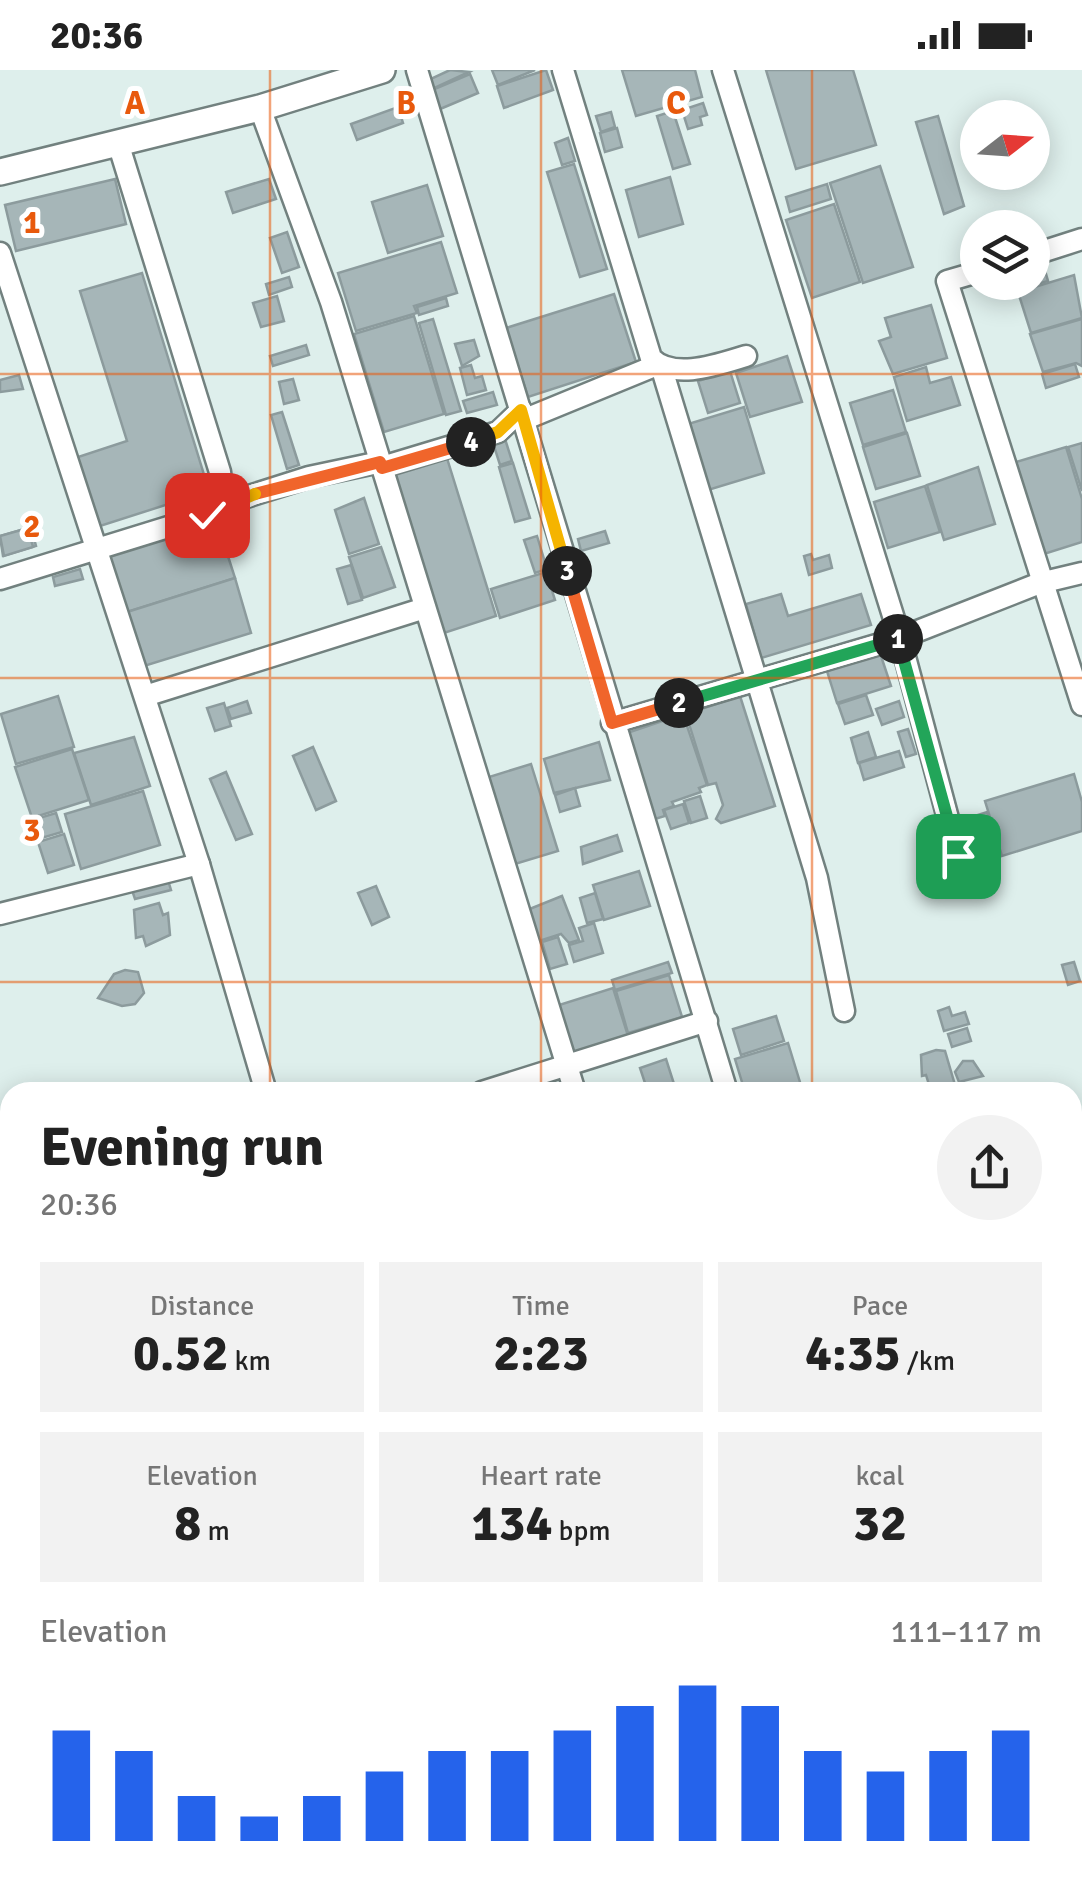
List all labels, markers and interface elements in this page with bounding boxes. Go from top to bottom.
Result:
text: 20:36 [50,12,143,59]
text: A [125,84,146,123]
text: B [396,84,416,123]
text: C [666,84,686,123]
north arrow [960,100,1050,190]
map controls [960,100,1050,300]
text: 1 [23,203,41,242]
button: layers [960,210,1050,300]
pin: 4 [446,417,496,467]
text: 4 [463,425,479,459]
pin [165,473,250,558]
icon: check [180,488,235,543]
text: 2 [23,507,41,546]
pin: 3 [542,546,592,596]
text: 3 [559,554,575,588]
pin: 1 [873,614,923,664]
text: 1 [890,622,906,656]
pin: 2 [654,678,704,728]
text: 2 [671,686,687,720]
text: 3 [23,811,41,850]
pin [916,814,1001,899]
icon: arrive [931,829,986,884]
text: Evening run [40,1113,324,1181]
button: share [937,1115,1042,1220]
text: 20:36 [40,1185,118,1224]
text: Distance [150,1289,254,1323]
text: Time [512,1289,570,1323]
text: Pace [852,1289,908,1323]
text: 0.52 [133,1323,228,1385]
text: 2:23 [493,1323,589,1385]
text: 4:35 [805,1323,901,1385]
text: km [228,1344,271,1378]
text: /km [901,1344,955,1378]
text: Elevation [146,1459,258,1493]
text: Heart rate [480,1459,602,1493]
text: kcal [855,1459,905,1493]
text: 8 [174,1493,201,1555]
text: 134 [471,1493,552,1555]
text: 32 [853,1493,907,1555]
text: m [201,1514,230,1548]
text: bpm [552,1514,611,1548]
text: Elevation [40,1612,167,1651]
text: 111–117 m [891,1612,1042,1651]

